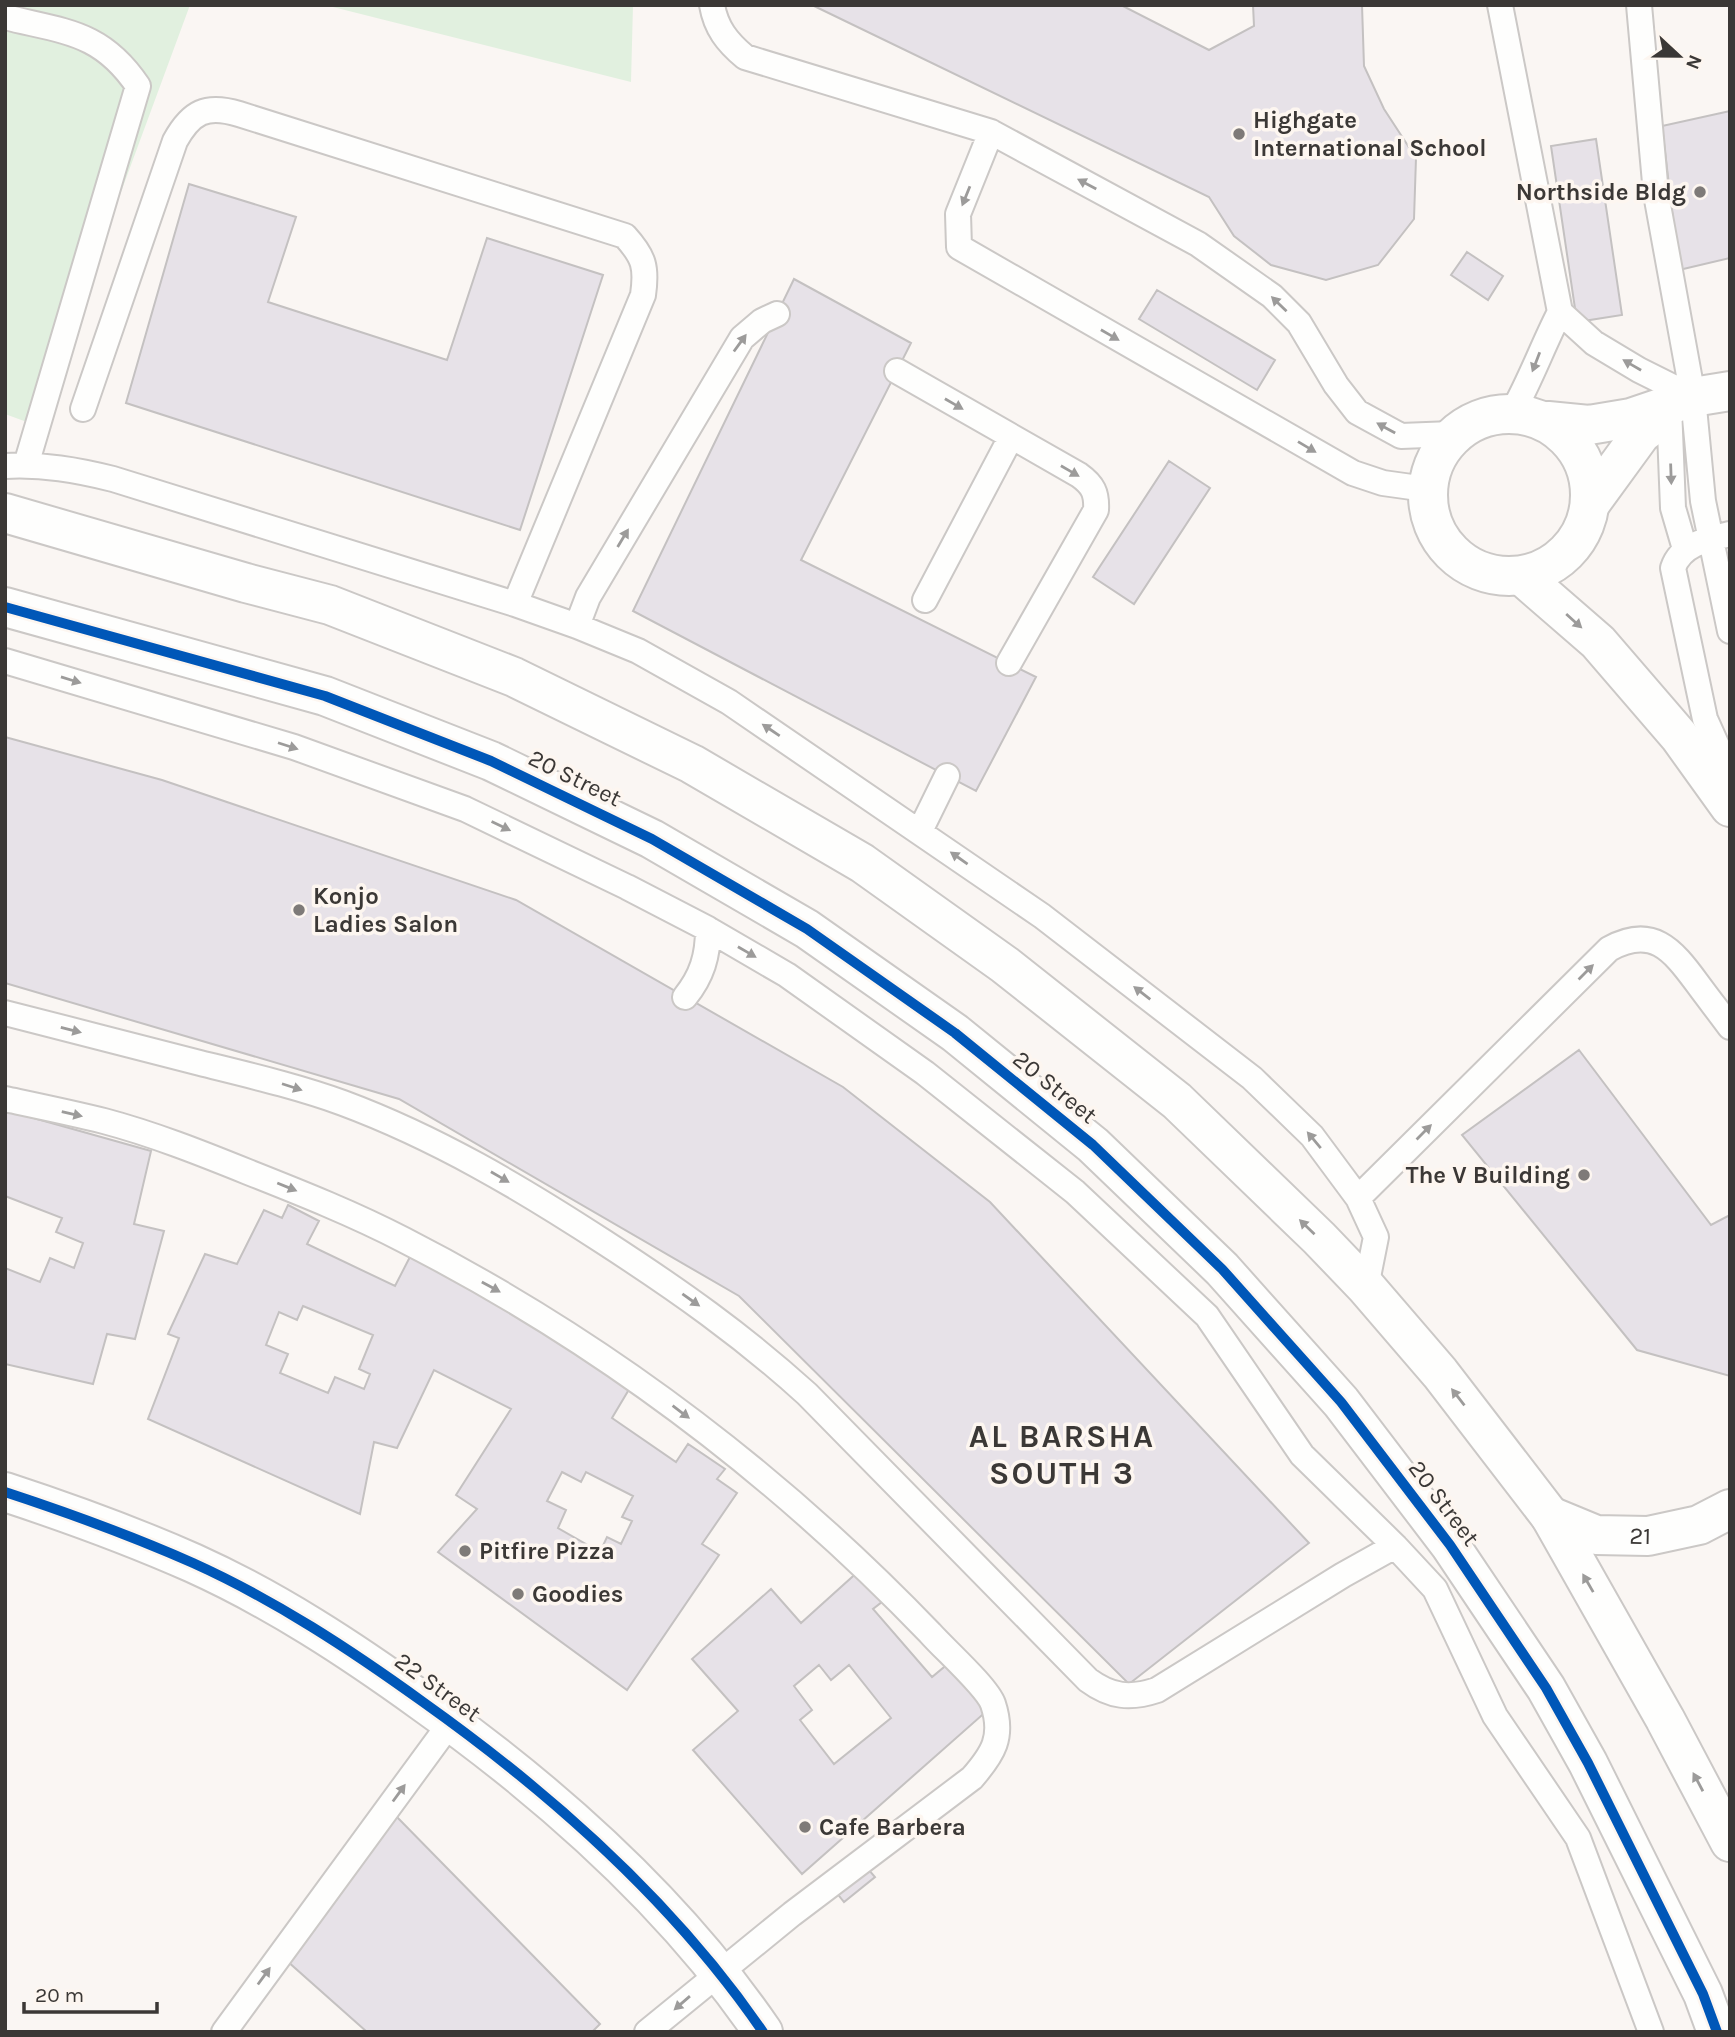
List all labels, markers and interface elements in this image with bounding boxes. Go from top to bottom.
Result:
north arrow [1644,21,1714,91]
text: N [1681,52,1707,72]
place label: Highgate International School [1253,106,1487,162]
marker: Highgate International School [1231,126,1247,142]
one-way arrow [1077,178,1097,190]
place label: Northside Bldg [1516,178,1686,206]
marker: Northside Bldg [1692,184,1708,200]
one-way arrow [960,185,971,206]
one-way arrow [1271,295,1288,312]
one-way arrow [1100,329,1119,341]
one-way arrow [733,334,747,353]
one-way arrow [1531,351,1542,372]
one-way arrow [1623,359,1642,372]
one-way arrow [945,398,964,410]
one-way arrow [1376,422,1395,434]
one-way arrow [1298,441,1317,453]
one-way arrow [1061,464,1080,477]
one-way arrow [1666,464,1677,486]
one-way arrow [617,529,629,548]
one-way arrow [1565,613,1583,629]
one-way arrow [60,676,81,686]
one-way arrow [761,724,780,737]
one-way arrow [278,741,299,752]
street label: 20 Street [524,744,626,812]
one-way arrow [491,820,511,832]
one-way arrow [950,851,968,865]
place label: Konjo Ladies Salon [313,882,458,938]
marker: Konjo Ladies Salon [291,902,307,918]
one-way arrow [738,946,757,958]
one-way arrow [1577,963,1594,980]
one-way arrow [1133,986,1151,1000]
one-way arrow [60,1025,82,1036]
street label: 20 Street [1007,1045,1103,1129]
one-way arrow [281,1082,302,1093]
one-way arrow [61,1109,83,1120]
one-way arrow [1415,1125,1432,1141]
one-way arrow [1307,1132,1322,1150]
place label: The V Building [1406,1161,1570,1189]
marker: The V Building [1576,1167,1592,1183]
one-way arrow [490,1171,509,1183]
one-way arrow [277,1182,298,1193]
one-way arrow [1299,1219,1316,1235]
one-way arrow [481,1282,501,1293]
one-way arrow [682,1293,700,1307]
one-way arrow [1451,1388,1466,1406]
one-way arrow [672,1405,690,1419]
district label: AL BARSHA SOUTH 3 [969,1418,1155,1492]
street label: 20 Street [1403,1455,1485,1551]
street label: 21 [1629,1522,1651,1550]
place label: Pitfire Pizza [479,1537,615,1565]
marker: Pitfire Pizza [457,1543,473,1559]
one-way arrow [1582,1573,1594,1593]
place label: Goodies [532,1580,623,1608]
marker: Goodies [510,1586,526,1602]
street label: 22 Street [390,1646,486,1728]
one-way arrow [1692,1772,1704,1792]
one-way arrow [392,1784,406,1802]
place label: Cafe Barbera [819,1813,966,1841]
marker: Cafe Barbera [797,1819,813,1835]
one-way arrow [257,1968,272,1986]
scale bar [24,1970,158,2014]
text: 20 m [35,1983,84,2007]
one-way arrow [674,1995,691,2010]

